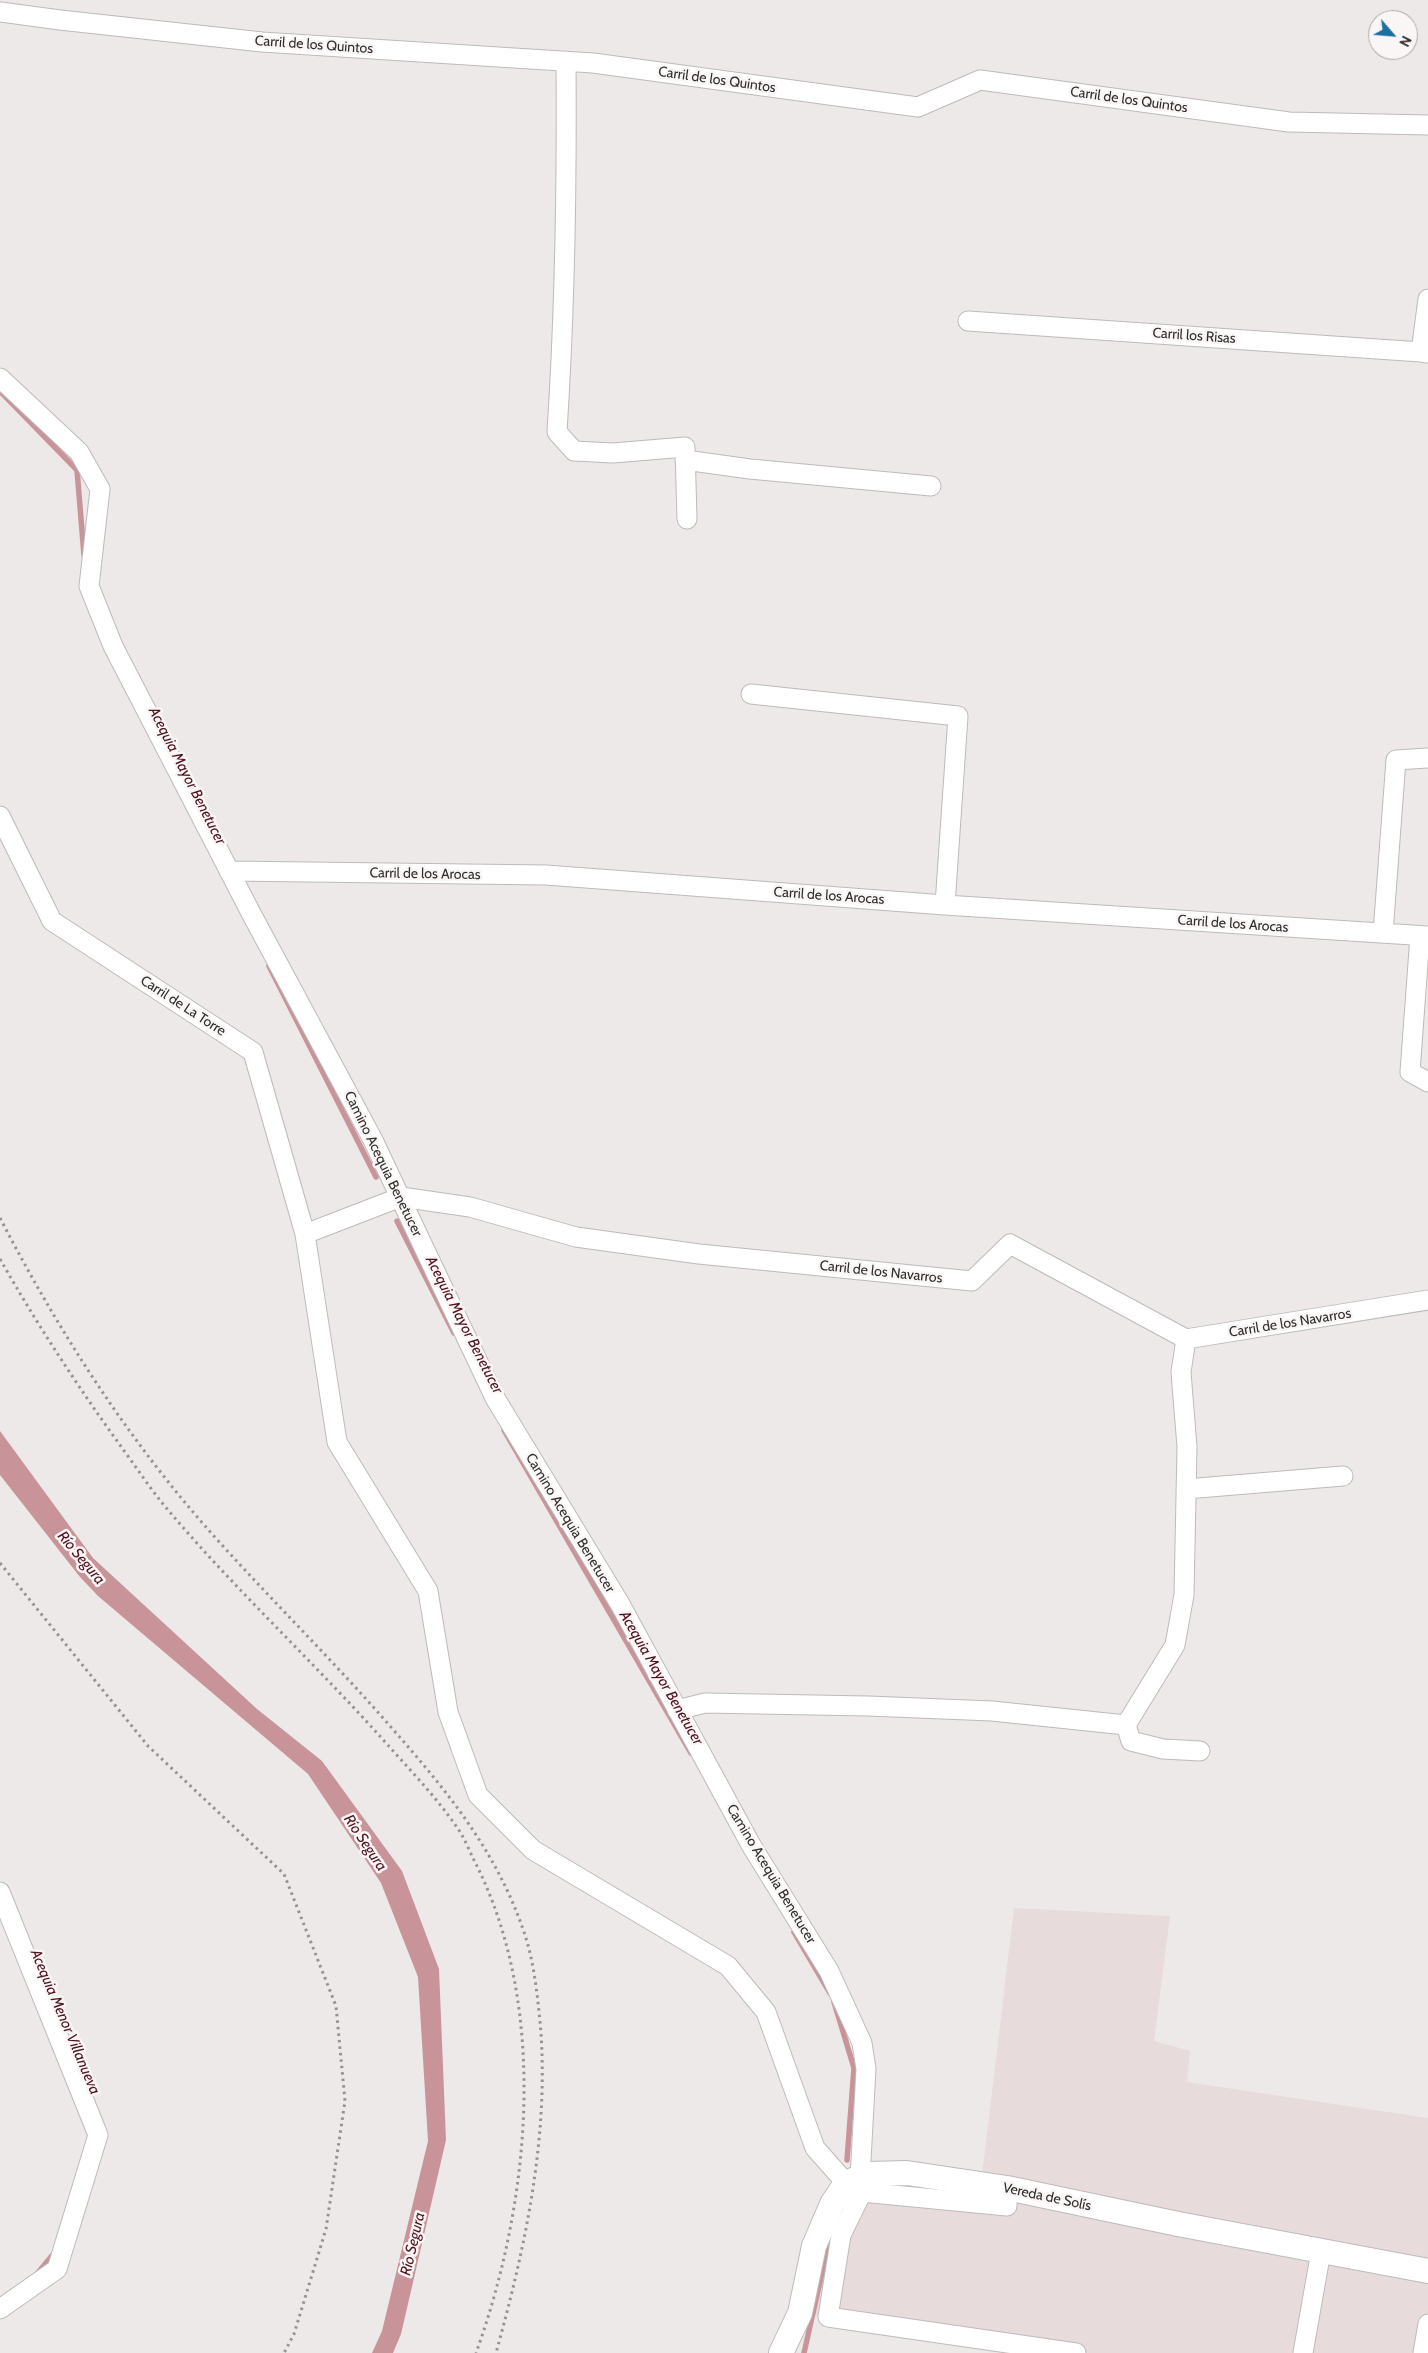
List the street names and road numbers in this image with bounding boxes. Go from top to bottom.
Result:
street label: Carril de los Quintos [254,32,374,58]
street label: Carril de los Quintos [657,63,777,97]
street label: Carril de los Quintos [1069,83,1189,117]
street label: Carril los Risas [1152,325,1236,347]
street label: Carril de los Arocas [369,865,481,883]
street label: Carril de los Arocas [773,884,885,908]
street label: Carril de los Arocas [1177,912,1289,936]
street label: Carril de La Torre [137,972,229,1040]
street label: Camino Acequia Benetucer [340,1089,426,1239]
street label: Carril de los Navarros [819,1257,943,1287]
street label: Carril de los Navarros [1228,1305,1352,1341]
street label: Camino Acequia Benetucer [522,1450,618,1596]
street label: Camino Acequia Benetucer [723,1801,819,1947]
street label: Vereda de Solís [1001,2179,1093,2215]

